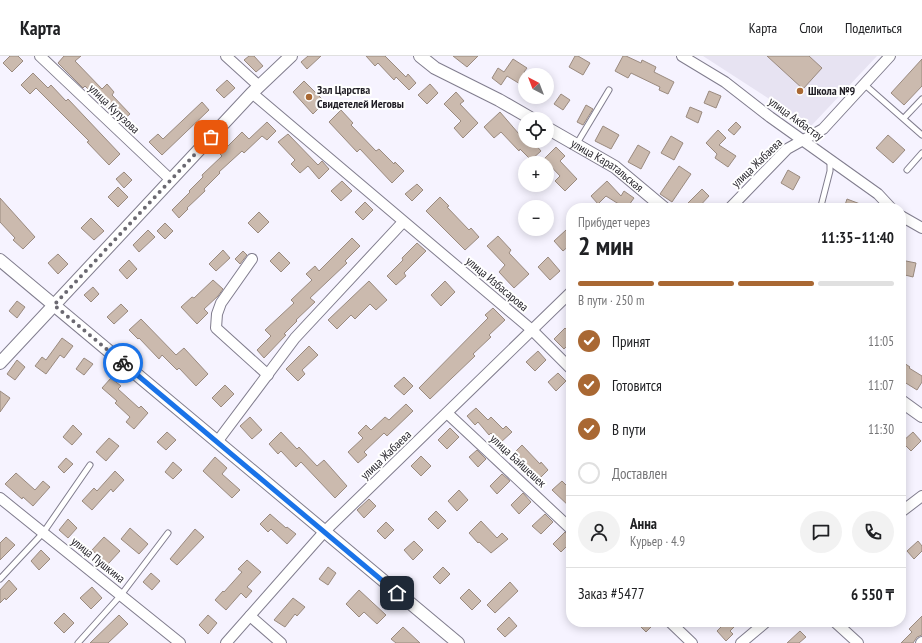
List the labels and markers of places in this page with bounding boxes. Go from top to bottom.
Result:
place label: Зал Царства Свидетелей Иеговы [317,82,404,111]
place label: Школа №9 [808,83,855,98]
marker: Школа №9 [795,86,805,96]
marker: Зал Царства Свидетелей Иеговы [304,92,314,102]
pin [194,120,228,154]
pin [380,576,414,610]

